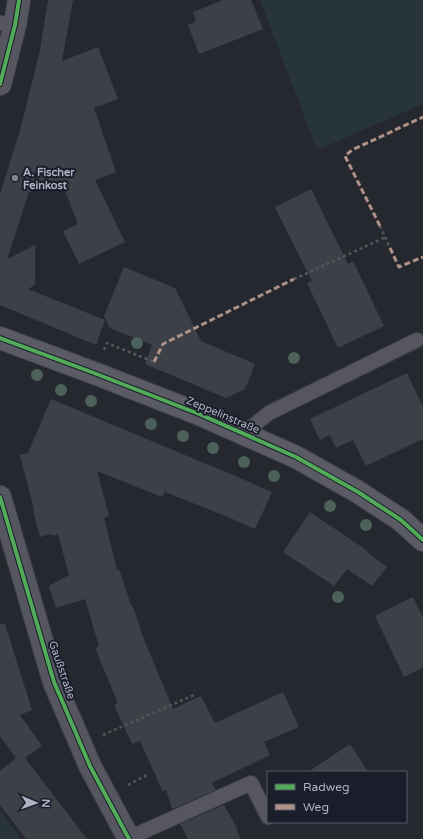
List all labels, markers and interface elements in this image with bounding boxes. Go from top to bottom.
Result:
place label: A. Fischer Feinkost [23,166,75,192]
marker: A. Fischer Feinkost [10,173,20,183]
street label: Zeppelinstraße [184,394,262,436]
street label: Gaußstraße [46,639,78,701]
legend [267,771,407,823]
text: Radweg [303,780,350,794]
north arrow [16,783,56,823]
text: N [39,799,52,808]
text: Weg [303,800,329,814]

